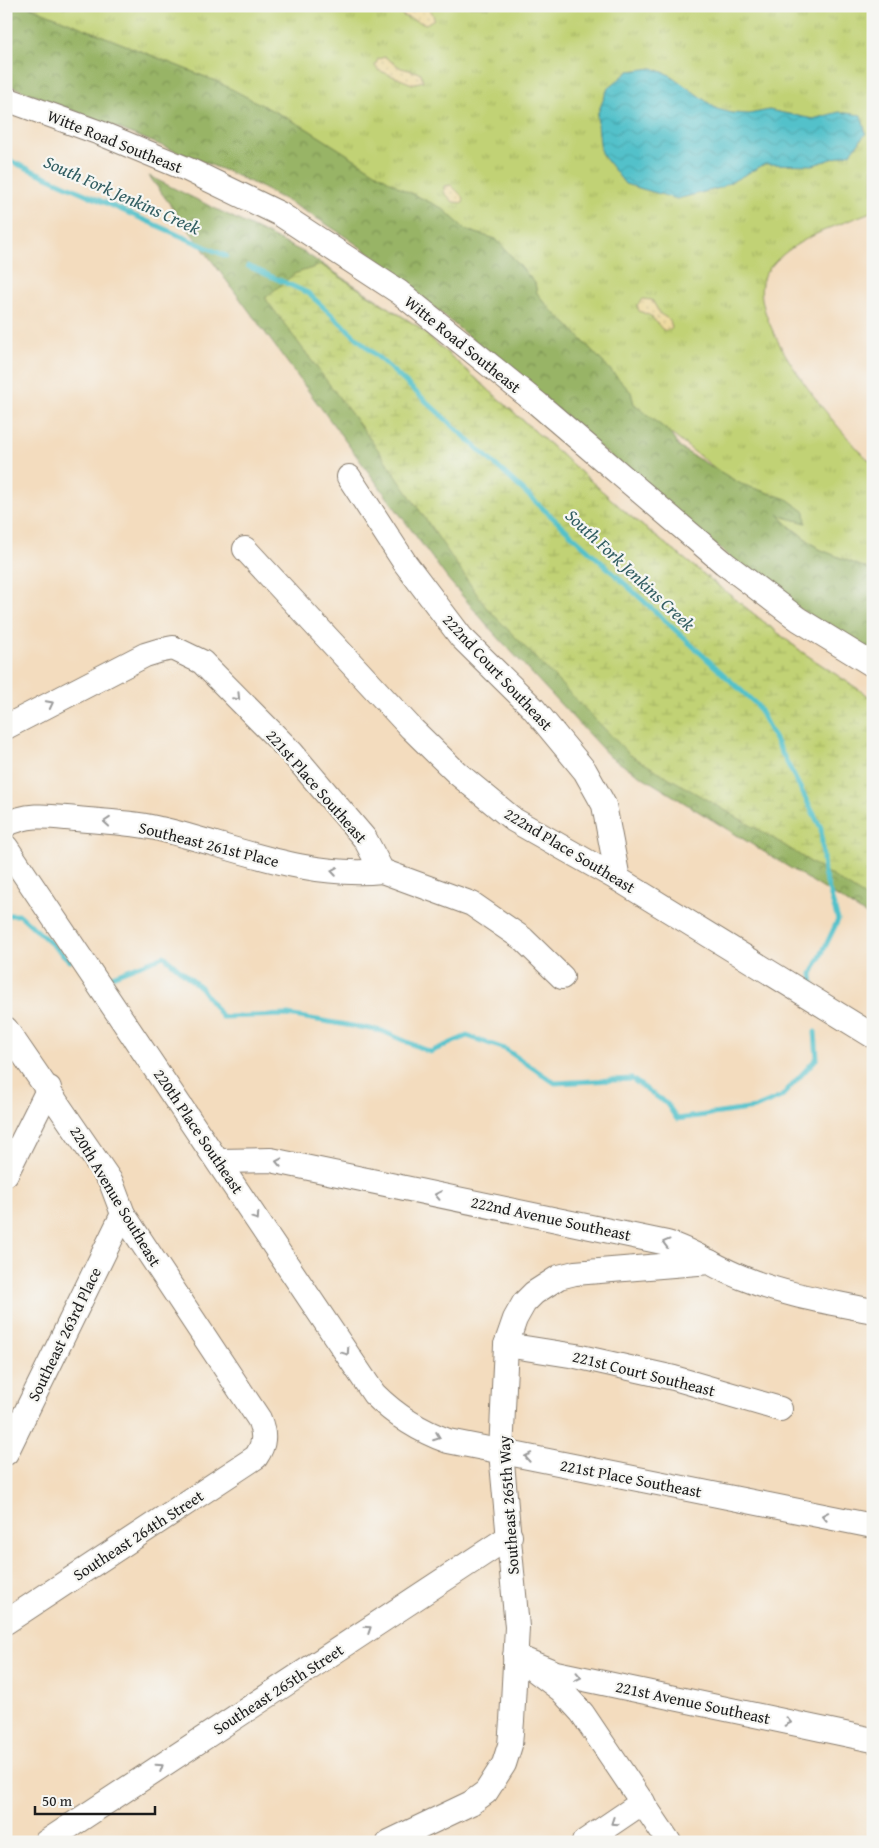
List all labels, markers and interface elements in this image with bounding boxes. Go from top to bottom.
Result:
street label: Witte Road Southeast [44,103,186,179]
water label: South Fork Jenkins Creek [40,148,205,241]
street label: Witte Road Southeast [400,289,527,399]
water label: South Fork Jenkins Creek [560,502,702,638]
street label: 222nd Court Southeast [437,608,559,736]
one-way arrow [231,691,240,700]
one-way arrow [44,700,53,710]
street label: 221st Place Southeast [261,724,373,848]
street label: 222nd Place Southeast [500,801,640,899]
street label: Southeast 261st Place [136,815,282,873]
one-way arrow [103,817,111,828]
one-way arrow [330,867,338,877]
street label: 220th Place Southeast [148,1064,250,1199]
street label: 220th Avenue Southeast [64,1121,168,1271]
one-way arrow [275,1157,284,1168]
street label: 222nd Avenue Southeast [469,1189,634,1247]
one-way arrow [434,1190,443,1201]
one-way arrow [250,1211,259,1220]
one-way arrow [661,1238,670,1249]
street label: Southeast 263rd Place [21,1263,107,1405]
street label: 221st Court Southeast [570,1344,718,1402]
one-way arrow [340,1346,349,1356]
one-way arrow [432,1431,441,1441]
street label: Southeast 265th Way [491,1434,525,1575]
one-way arrow [524,1453,533,1463]
street label: 221st Place Southeast [558,1453,704,1504]
street label: Southeast 264th Street [68,1483,208,1586]
one-way arrow [821,1511,829,1522]
one-way arrow [363,1626,372,1635]
street label: Southeast 265th Street [208,1637,348,1740]
one-way arrow [573,1671,582,1682]
street label: 221st Avenue Southeast [613,1674,773,1730]
one-way arrow [783,1716,792,1727]
one-way arrow [154,1764,163,1773]
scale bar [35,1783,155,1815]
text: 50 m [42,1790,73,1811]
one-way arrow [610,1816,619,1825]

